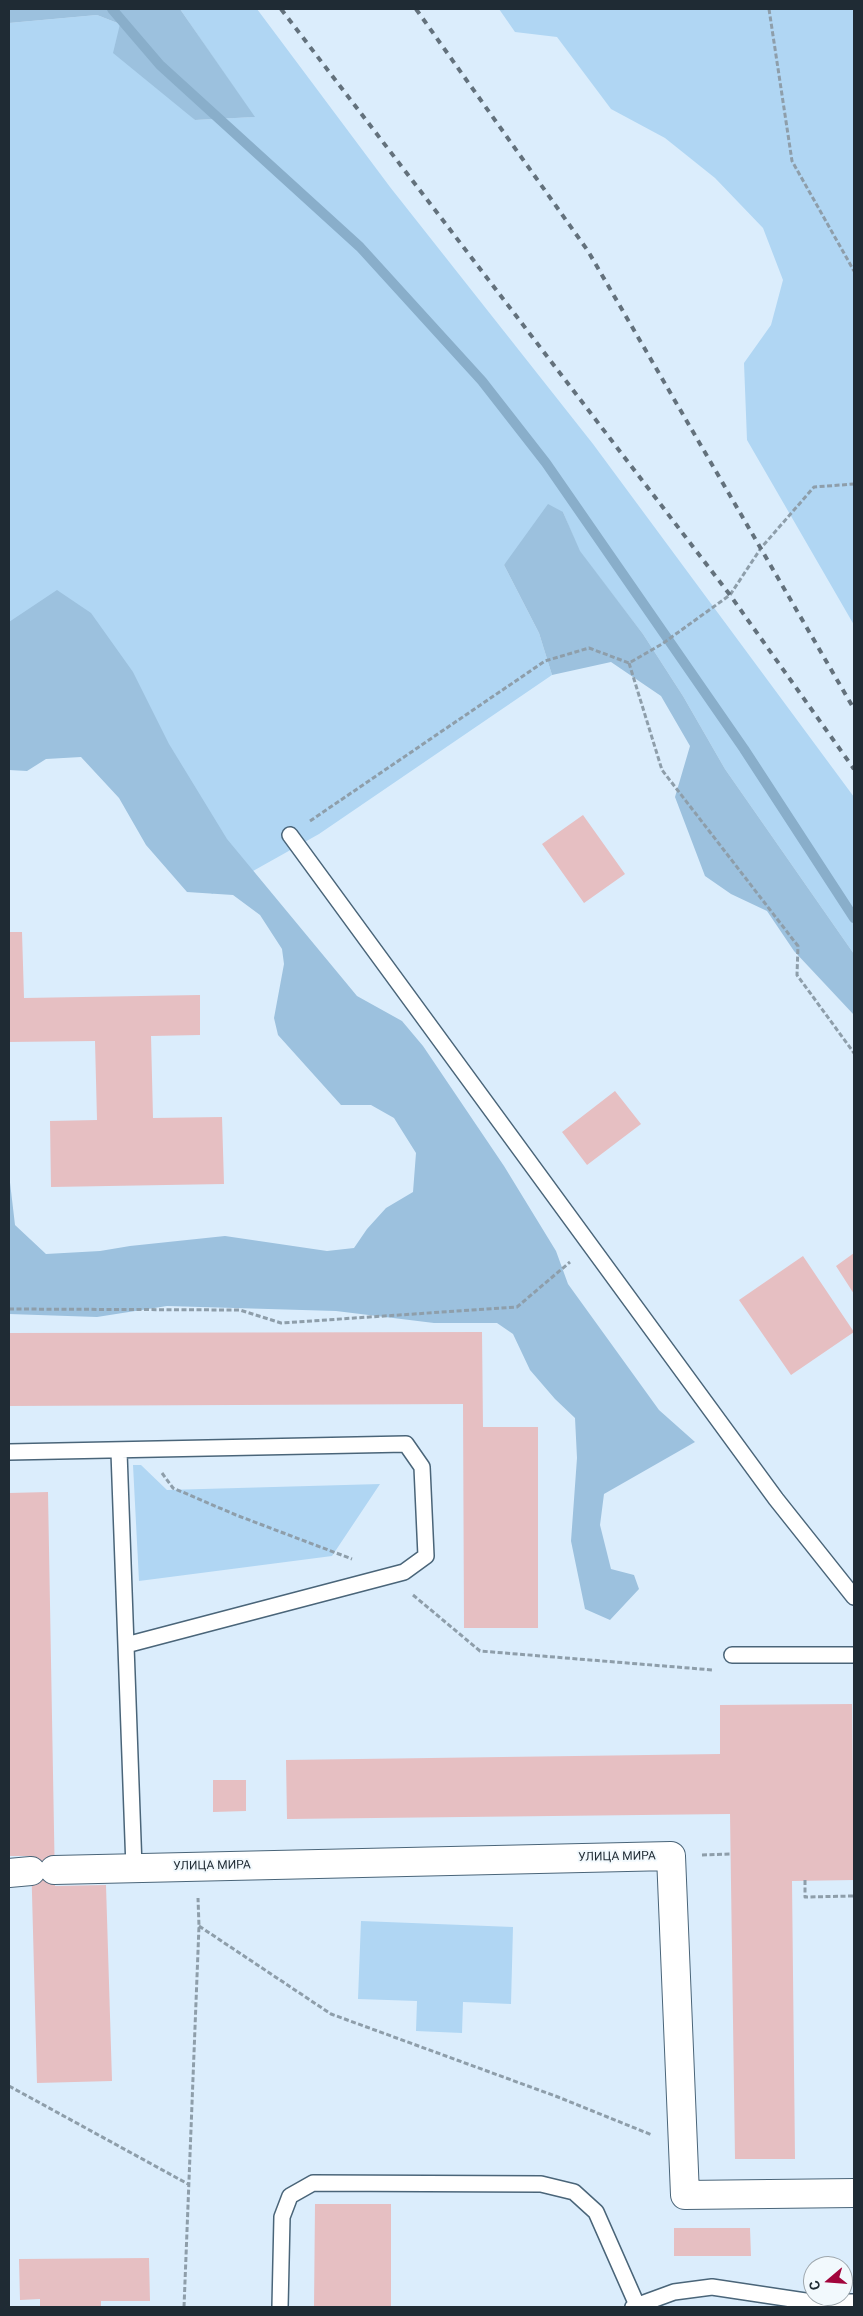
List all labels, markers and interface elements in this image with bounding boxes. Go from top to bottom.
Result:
street label: УЛИЦА МИРА [578,1849,656,1865]
street label: УЛИЦА МИРА [173,1858,251,1874]
north arrow [803,2256,853,2306]
text: С [806,2279,824,2292]

